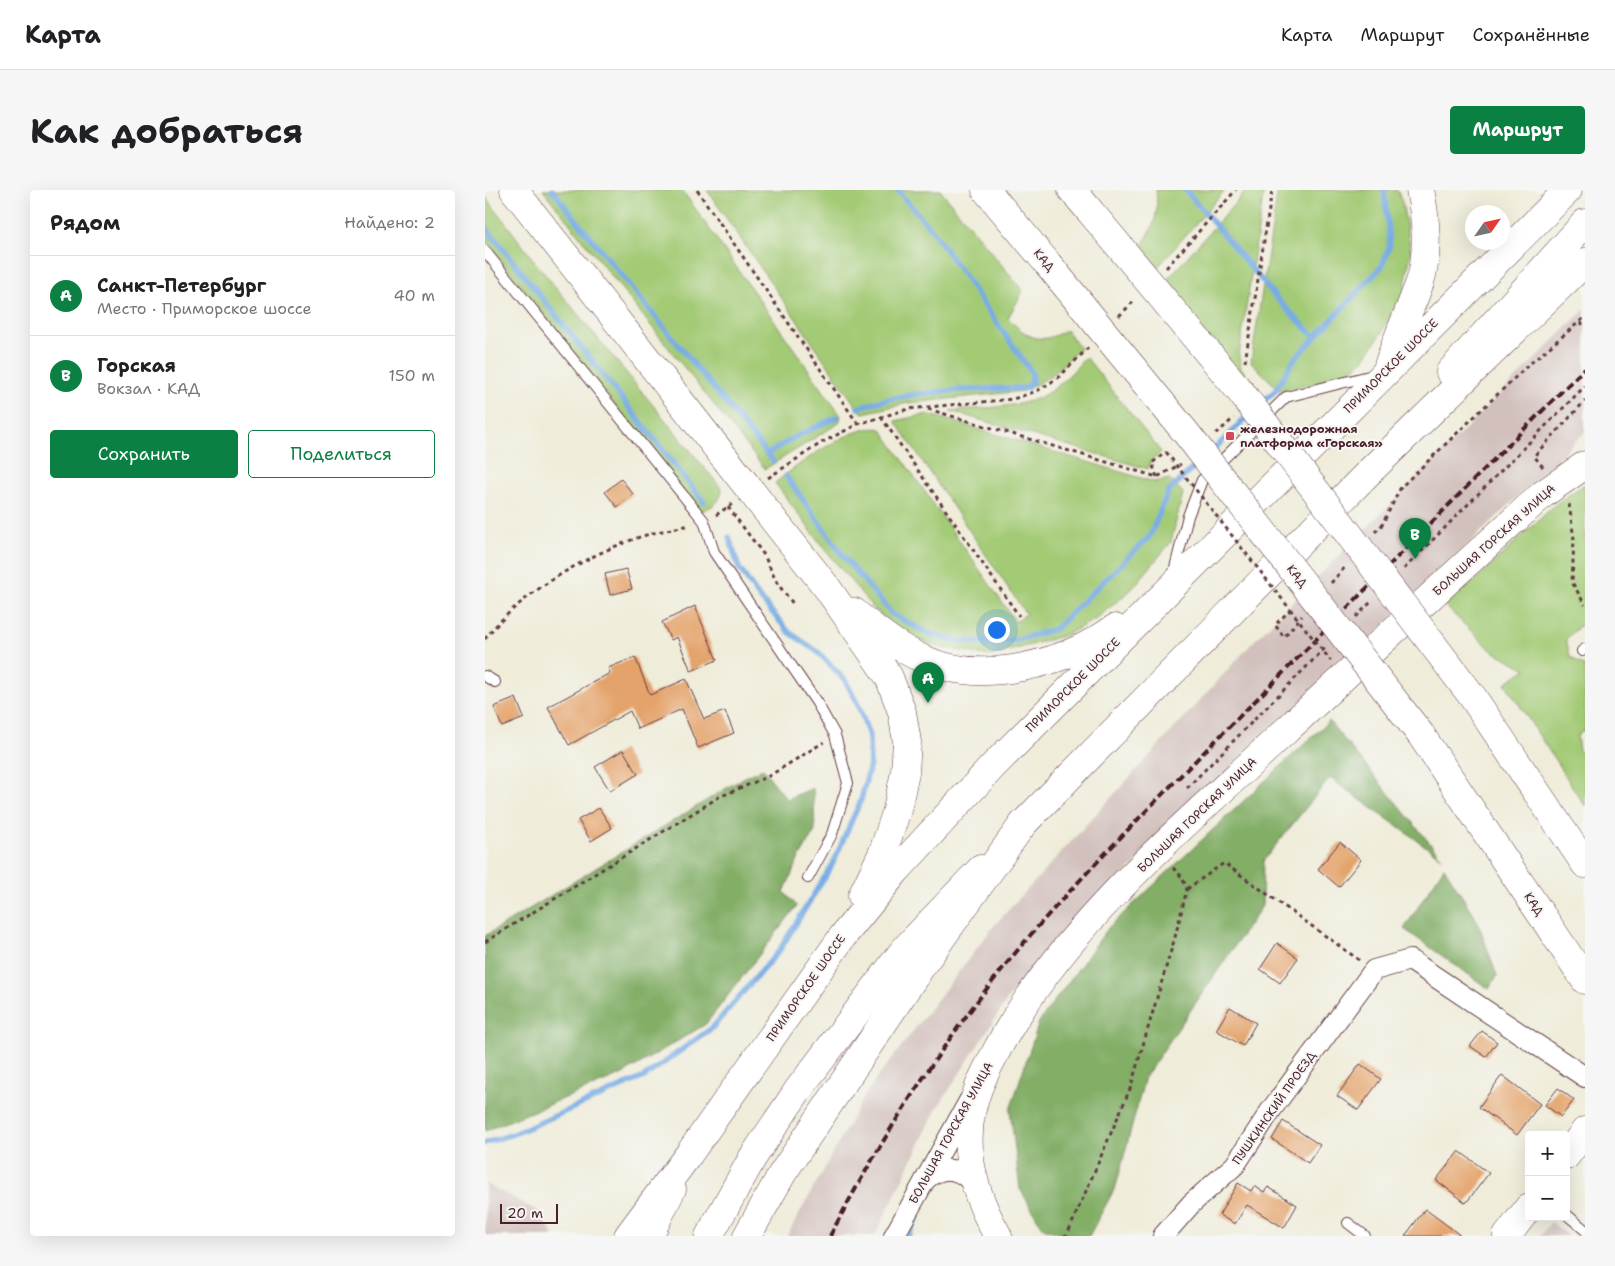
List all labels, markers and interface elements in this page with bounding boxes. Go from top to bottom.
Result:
text: Карта [25,19,101,51]
text: Карта [1281,23,1332,47]
text: Маршрут [1360,23,1444,47]
text: Сохранённые [1472,23,1590,47]
button: Маршрут [1450,106,1585,154]
text: Как добраться [30,107,303,154]
north arrow [1465,205,1510,250]
text: Рядом [50,209,120,237]
text: Найдено: 2 [344,212,435,233]
street label: КАД [1030,245,1058,275]
text: Санкт-Петербург [97,273,266,298]
text: A [60,285,72,306]
text: 40 m [393,285,435,306]
text: Место · Приморское шоссе [97,298,312,319]
street label: ПРИМОРСКОЕ ШОССЕ [1340,315,1442,417]
text: Горская [97,353,176,378]
text: B [61,365,71,386]
text: 150 m [388,365,435,386]
text: Вокзал · КАД [97,378,200,399]
place label: железнодорожная платформа «Горская» [1240,421,1383,451]
button: Сохранить [50,430,238,478]
button: Поделиться [248,430,435,478]
marker: железнодорожная платформа «Горская» [1224,430,1236,442]
street label: БОЛЬШАЯ ГОРСКАЯ УЛИЦА [1429,480,1559,599]
pin: B [1399,518,1431,559]
street label: КАД [1283,561,1311,591]
your location [984,617,1010,643]
street label: ПРИМОРСКОЕ ШОССЕ [1022,634,1124,736]
pin: A [912,662,944,703]
street label: БОЛЬШАЯ ГОРСКАЯ УЛИЦА [1134,754,1260,876]
street label: КАД [1520,889,1548,919]
street label: ПРИМОРСКОЕ ШОССЕ [763,931,849,1045]
street label: ПУШКИНСКИЙ ПРОЕЗД [1229,1048,1319,1168]
street label: БОЛЬШАЯ ГОРСКАЯ УЛИЦА [905,1059,997,1207]
map controls [1525,1131,1570,1221]
button: + [1525,1131,1570,1176]
button: − [1525,1176,1570,1221]
scale bar [500,1201,557,1224]
text: 20 m [507,1204,543,1222]

